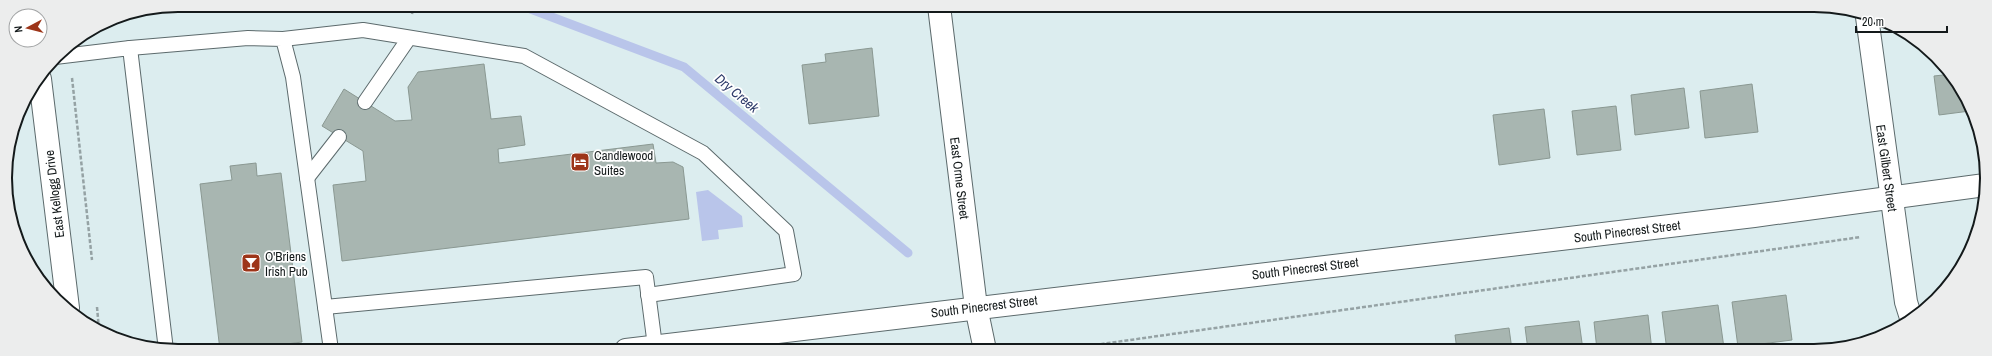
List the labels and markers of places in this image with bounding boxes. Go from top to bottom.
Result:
place label: Candlewood Suites [594,147,653,179]
hotel icon: Candlewood Suites [569,151,591,173]
place label: O'Briens Irish Pub [265,248,308,280]
bar icon: O'Briens Irish Pub [240,252,262,274]

